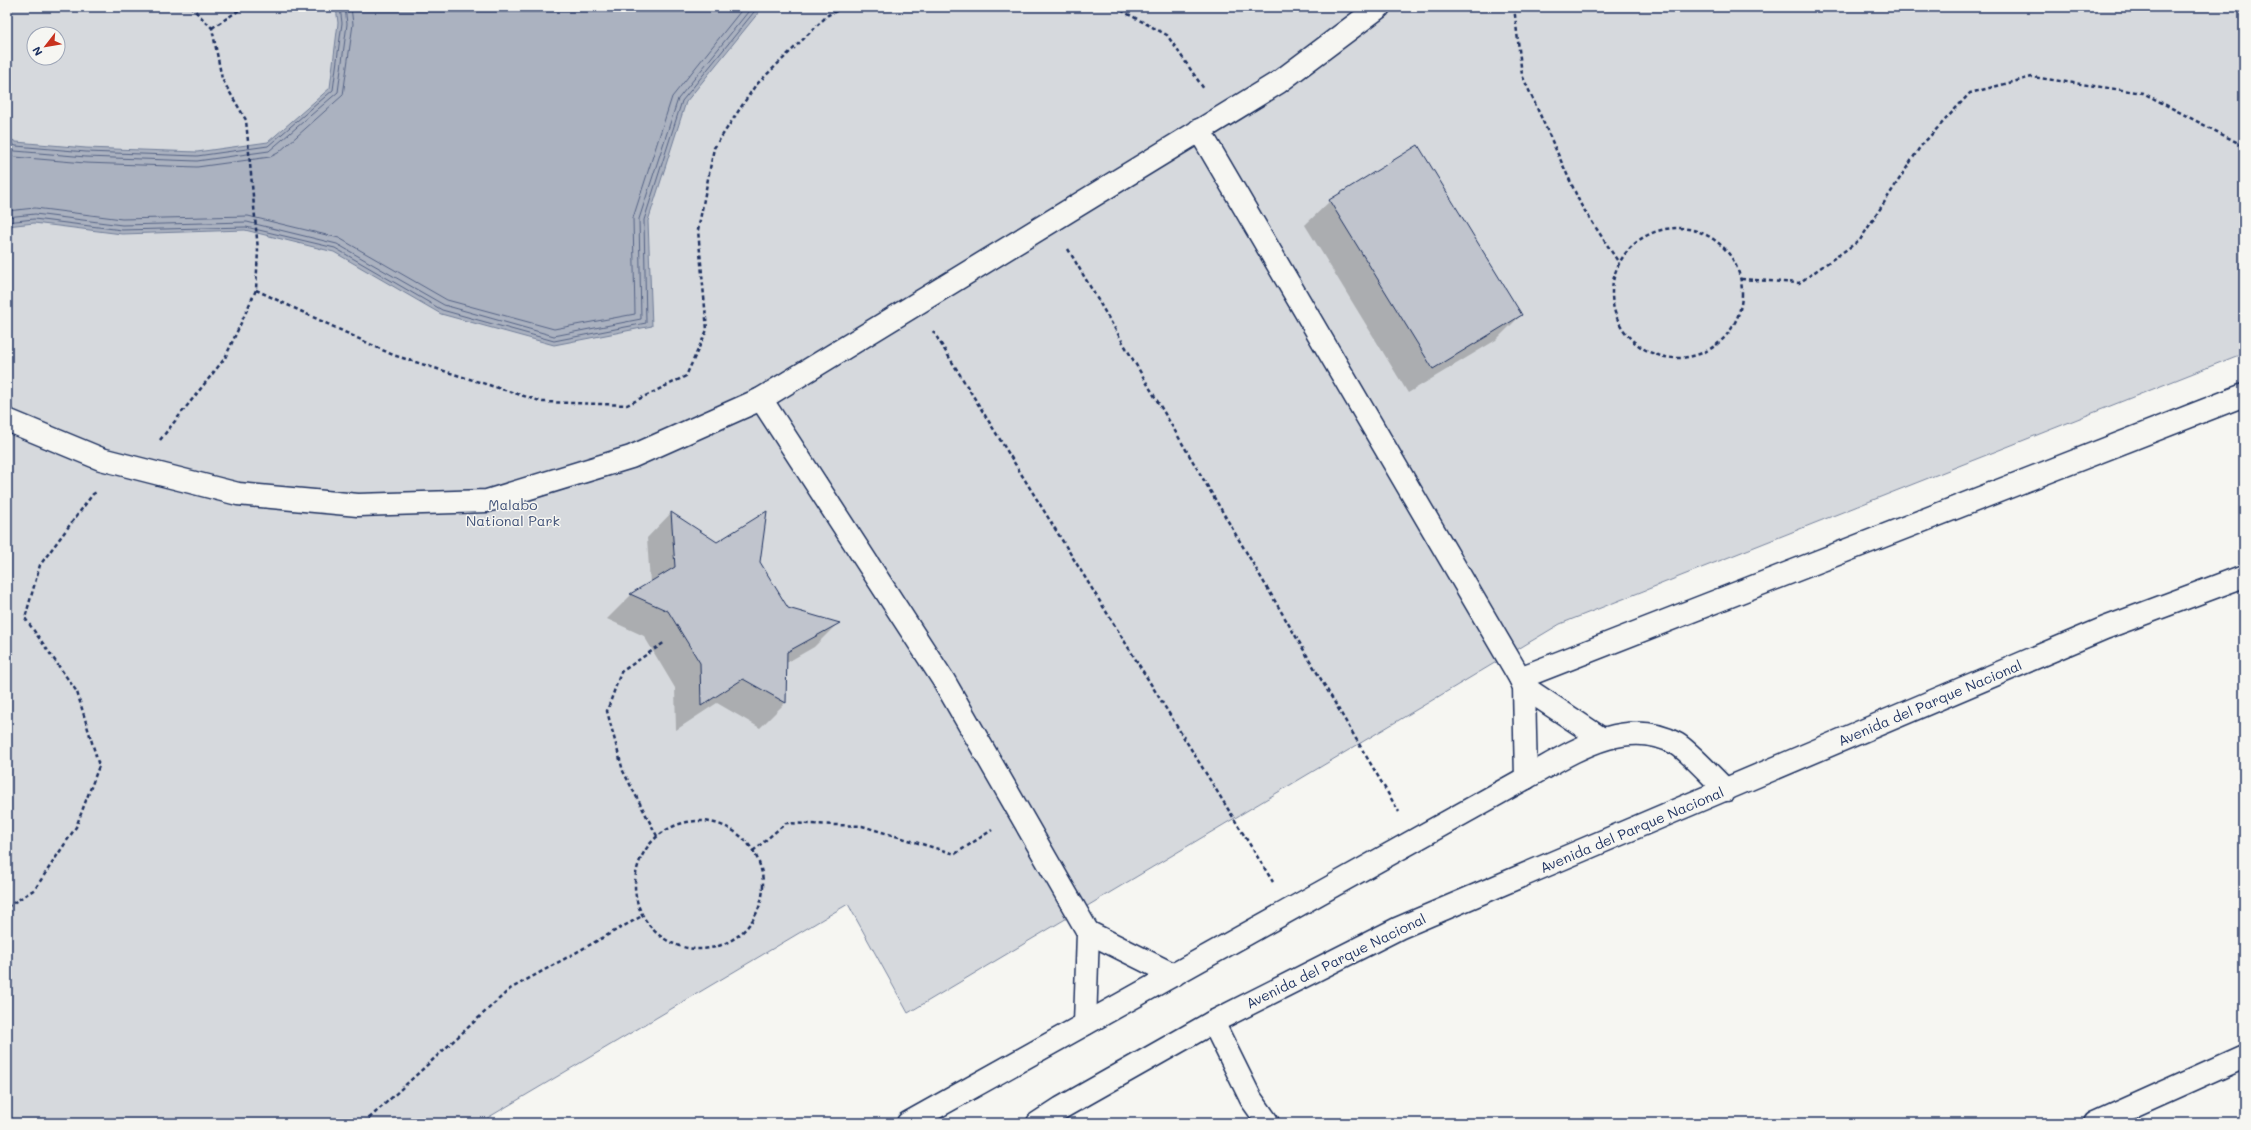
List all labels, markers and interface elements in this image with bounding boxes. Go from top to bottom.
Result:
north arrow [26,26,66,66]
text: N [28,44,46,59]
park label: Malabo National Park [466,495,560,530]
street label: Avenida del Parque Nacional [1835,655,2025,750]
street label: Avenida del Parque Nacional [1537,782,1727,877]
street label: Avenida del Parque Nacional [1243,909,1429,1012]

